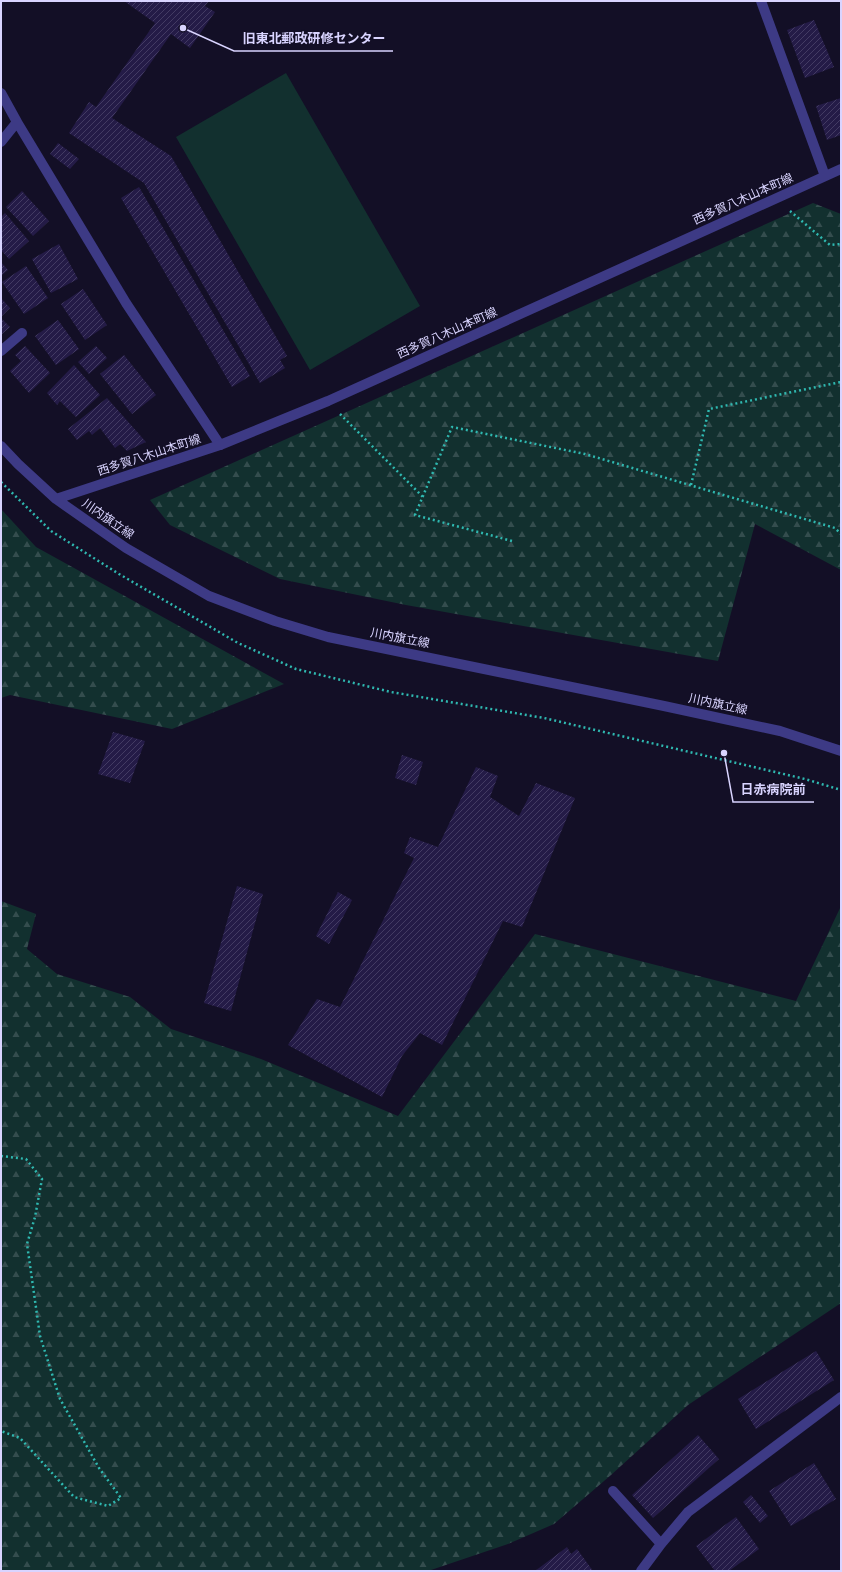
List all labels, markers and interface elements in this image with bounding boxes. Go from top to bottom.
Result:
callout: 旧東北郵政研修センター [234,26,393,51]
text: 旧東北郵政研修センター [242,30,386,47]
street label: 西多賀八木山本町線 [690,170,795,227]
street label: 西多賀八木山本町線 [394,304,499,361]
street label: 西多賀八木山本町線 [95,431,203,478]
street label: 川内旗立線 [79,495,137,542]
street label: 川内旗立線 [369,624,431,651]
street label: 川内旗立線 [687,690,749,717]
callout: 日赤病院前 [733,777,814,802]
text: 日赤病院前 [740,781,806,798]

